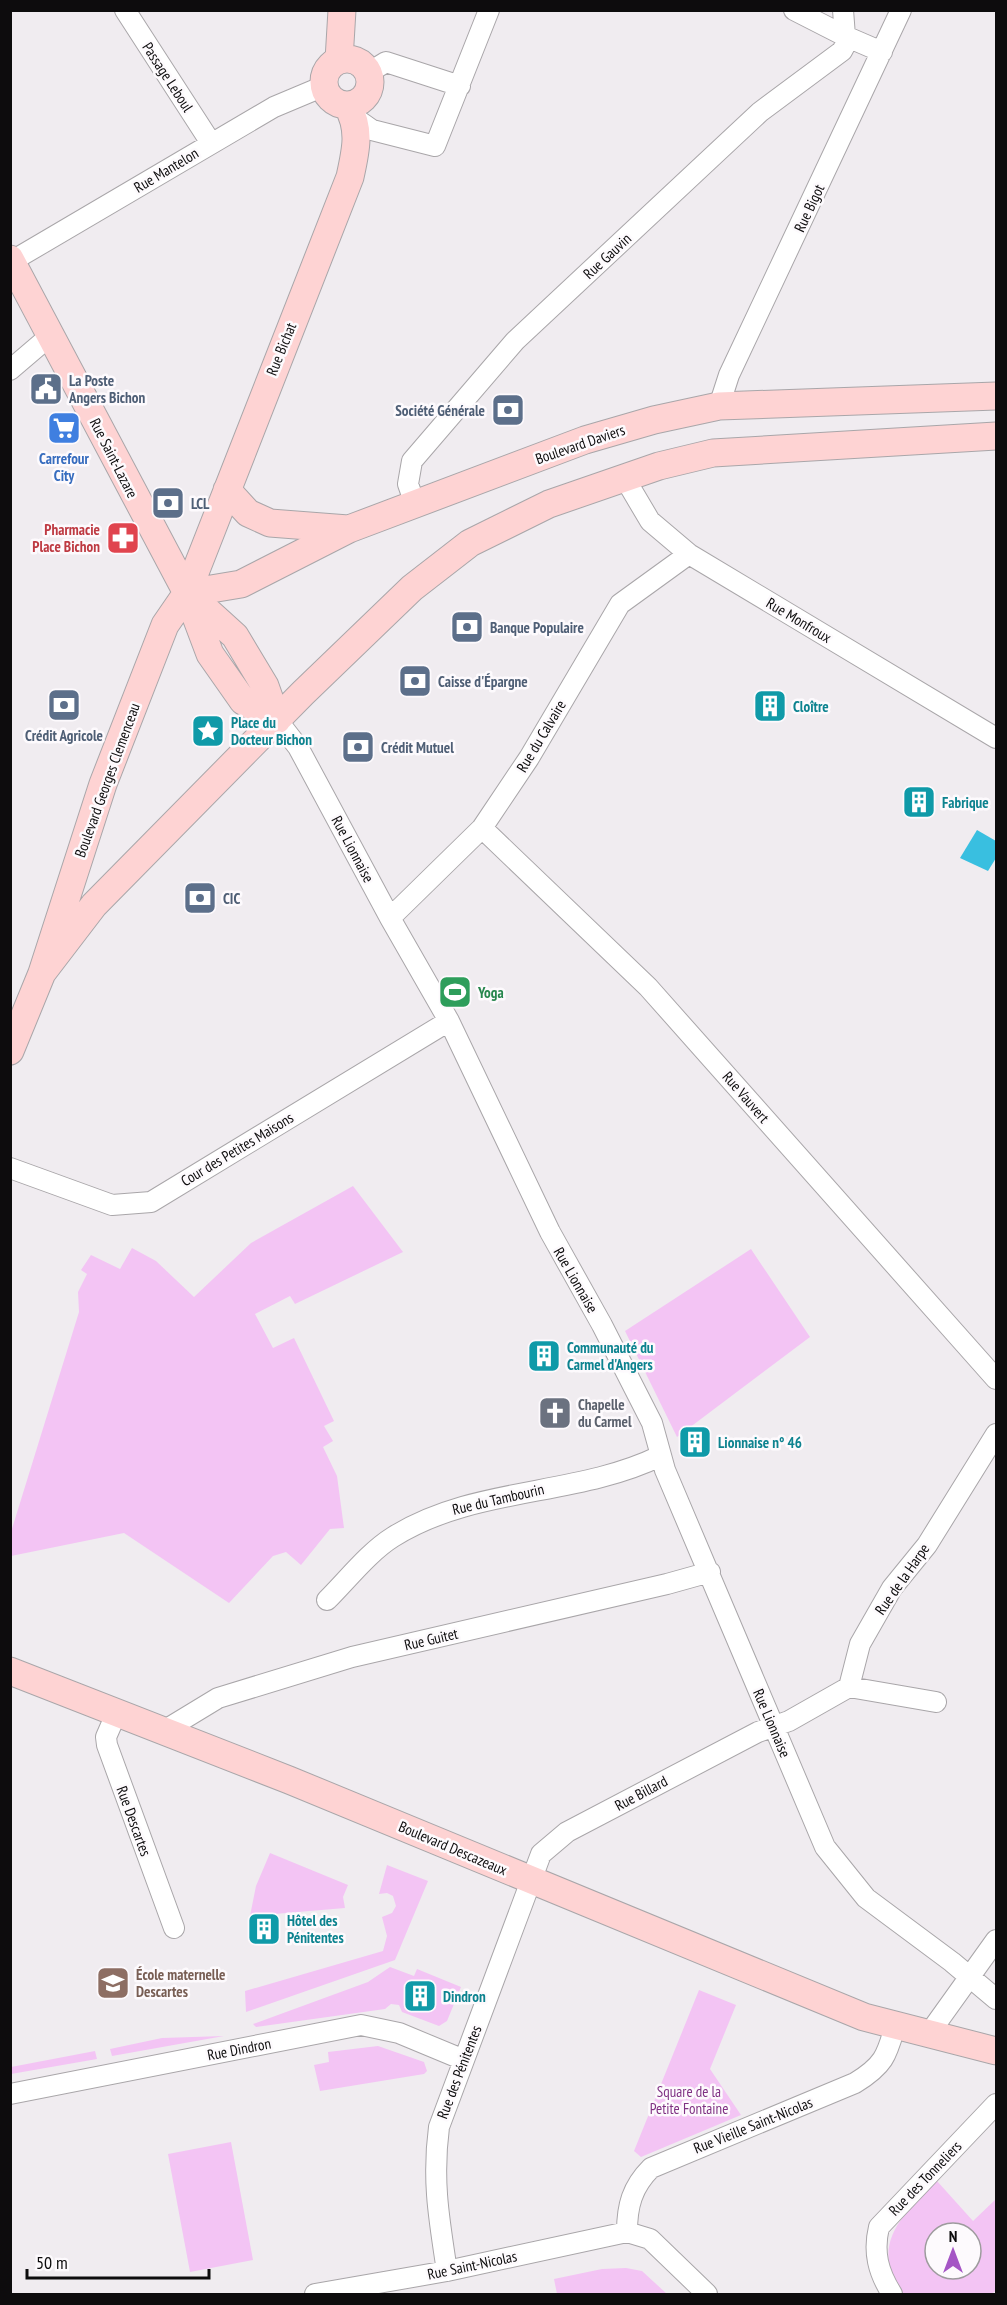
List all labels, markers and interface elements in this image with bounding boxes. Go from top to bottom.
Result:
street label: Passage Leboul [138,39,198,116]
street label: Rue Mantelon [130,143,202,197]
street label: Rue Bigot [790,181,828,235]
street label: Rue Gauvin [579,229,635,283]
street label: Rue Bichat [262,320,300,378]
public building icon: La Poste Angers Bichon [28,371,64,407]
place label: La Poste Angers Bichon [68,371,145,407]
bank icon: Société Générale [490,392,526,428]
place label: Société Générale [395,401,485,420]
supermarket icon: Carrefour City [46,410,82,446]
street label: Rue Saint-Lazare [86,415,142,501]
street label: Boulevard Daviers [533,420,627,468]
place label: Carrefour City [39,449,90,485]
bank icon: LCL [150,485,186,521]
place label: LCL [191,494,210,513]
place label: Pharmacie Place Bichon [32,520,100,556]
pharmacy icon: Pharmacie Place Bichon [105,520,141,556]
street label: Rue Monfroux [763,593,835,647]
bank icon: Banque Populaire [449,609,485,645]
place label: Banque Populaire [490,618,584,637]
bank icon: Caisse d'Épargne [397,663,433,699]
place label: Caisse d'Épargne [438,672,528,691]
bank icon: Crédit Agricole [46,687,82,723]
building icon: Cloître [752,688,788,724]
street label: Rue du Calvaire [512,696,570,776]
place label: Cloître [793,697,829,716]
street label: Boulevard Georges Clemenceau [70,700,144,860]
place icon: Place du Docteur Bichon [190,713,226,749]
place label: Place du Docteur Bichon [231,713,312,749]
place label: Crédit Agricole [25,726,103,745]
bank icon: Crédit Mutuel [340,729,376,765]
place label: Crédit Mutuel [381,738,454,757]
building icon: Fabrique [901,784,937,820]
place label: Fabrique [942,793,989,812]
street label: Rue Lionnaise [328,812,378,886]
bank icon: CIC [182,880,218,916]
place label: CIC [223,889,240,908]
sports icon: Yoga [437,974,473,1010]
place label: Yoga [477,983,504,1002]
street label: Rue Vauvert [718,1067,774,1127]
street label: Cour des Petites Maisons [177,1108,297,1190]
street label: Rue Lionnaise [550,1244,602,1316]
building icon: Communauté du Carmel d'Angers [526,1338,562,1374]
place label: Communauté du Carmel d'Angers [567,1338,654,1374]
church icon: Chapelle du Carmel [537,1395,573,1431]
place label: Chapelle du Carmel [578,1395,632,1431]
building icon: Lionnaise n° 46 [677,1424,713,1460]
place label: Lionnaise n° 46 [718,1433,802,1452]
street label: Rue du Tambourin [450,1479,546,1519]
street label: Rue de la Harpe [871,1540,933,1618]
street label: Rue Guitet [402,1624,460,1654]
street label: Rue Lionnaise [749,1686,795,1760]
street label: Rue Billard [611,1771,671,1815]
street label: Rue Descartes [113,1783,155,1859]
street label: Boulevard Descazeaux [396,1817,510,1879]
building icon: Hôtel des Pénitentes [246,1911,282,1947]
place label: Hôtel des Pénitentes [287,1911,344,1947]
school or university icon: École maternelle Descartes [95,1965,131,2001]
place label: École maternelle Descartes [136,1965,226,2001]
building icon: Dindron [402,1978,438,2014]
place label: Dindron [443,1987,486,2006]
street label: Rue des Pénitentes [432,2023,486,2121]
street label: Rue Dindron [206,2034,272,2064]
park label: Square de la Petite Fontaine [650,2082,728,2118]
street label: Rue Vieille Saint-Nicolas [691,2092,815,2158]
street label: Rue des Tonneliers [885,2137,965,2219]
north arrow [923,2221,983,2281]
text: N [949,2226,957,2246]
scale bar [27,2242,208,2280]
street label: Rue Saint-Nicolas [426,2246,518,2284]
text: 50 m [36,2251,68,2274]

